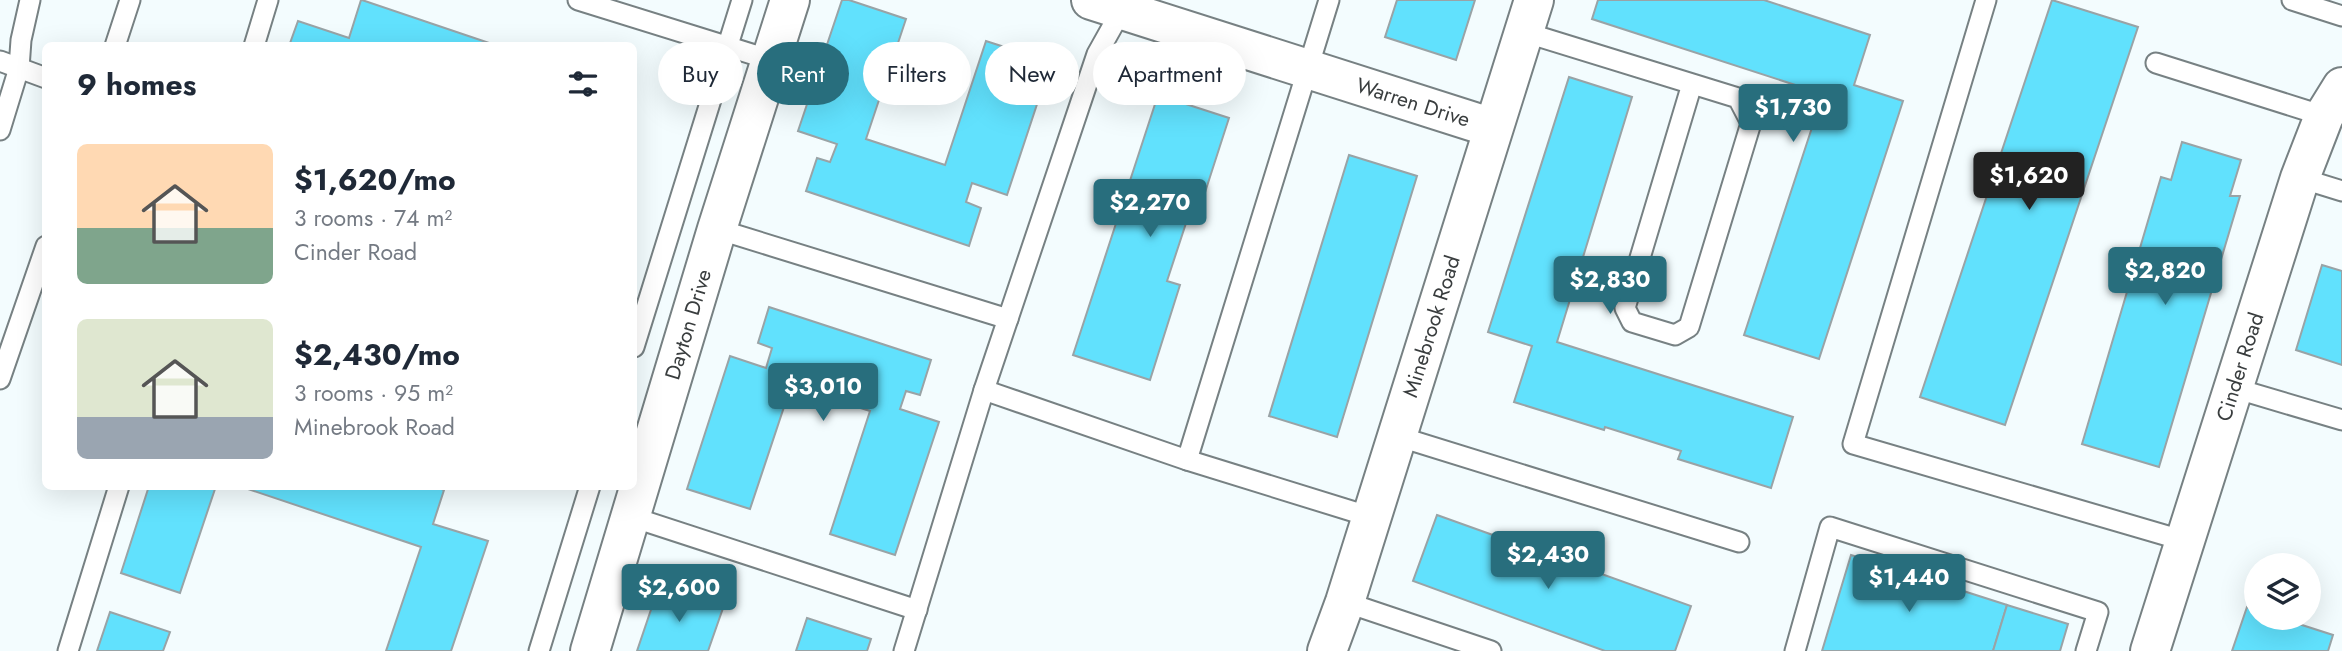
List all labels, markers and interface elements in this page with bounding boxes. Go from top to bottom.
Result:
chip: Buy [658,42,743,105]
chip: Rent [757,42,849,105]
chip: Filters [863,42,971,105]
chip: New [985,42,1079,105]
chip: Apartment [1093,42,1246,105]
text: 9 homes [77,63,196,106]
icon: filters [564,65,602,103]
street label: Warren Drive [1352,70,1474,135]
pin: $1,730 [1736,85,1850,144]
text: $1,730 [1755,90,1831,124]
pin: $1,620 [1972,152,2086,212]
text: $1,620/mo [294,158,456,201]
text: $1,620 [1989,158,2069,192]
icon: home [133,172,217,256]
pin: $2,270 [1093,180,1207,239]
text: $2,270 [1109,185,1191,219]
text: 3 rooms · 74 m² [294,201,452,235]
text: Cinder Road [294,235,417,269]
pin: $2,820 [2108,247,2222,307]
street label: Minebrook Road [1395,252,1468,401]
text: $2,820 [2124,253,2206,287]
pin: $2,830 [1553,256,1667,316]
text: $2,830 [1570,262,1650,296]
street label: Dayton Drive [657,265,719,383]
street label: Cinder Road [2209,309,2271,425]
text: $2,430/mo [294,333,460,376]
icon: home [133,347,217,431]
pin: $3,010 [766,364,880,423]
text: $3,010 [784,369,862,403]
text: 3 rooms · 95 m² [294,376,453,410]
text: Minebrook Road [294,410,455,444]
pin: $2,430 [1491,532,1605,591]
text: $2,430 [1507,537,1589,571]
map controls [2244,553,2321,630]
button: layers [2244,553,2321,630]
pin: $1,440 [1852,554,1966,614]
text: $1,440 [1869,560,1949,594]
pin: $2,600 [622,564,736,624]
text: $2,600 [638,570,720,604]

